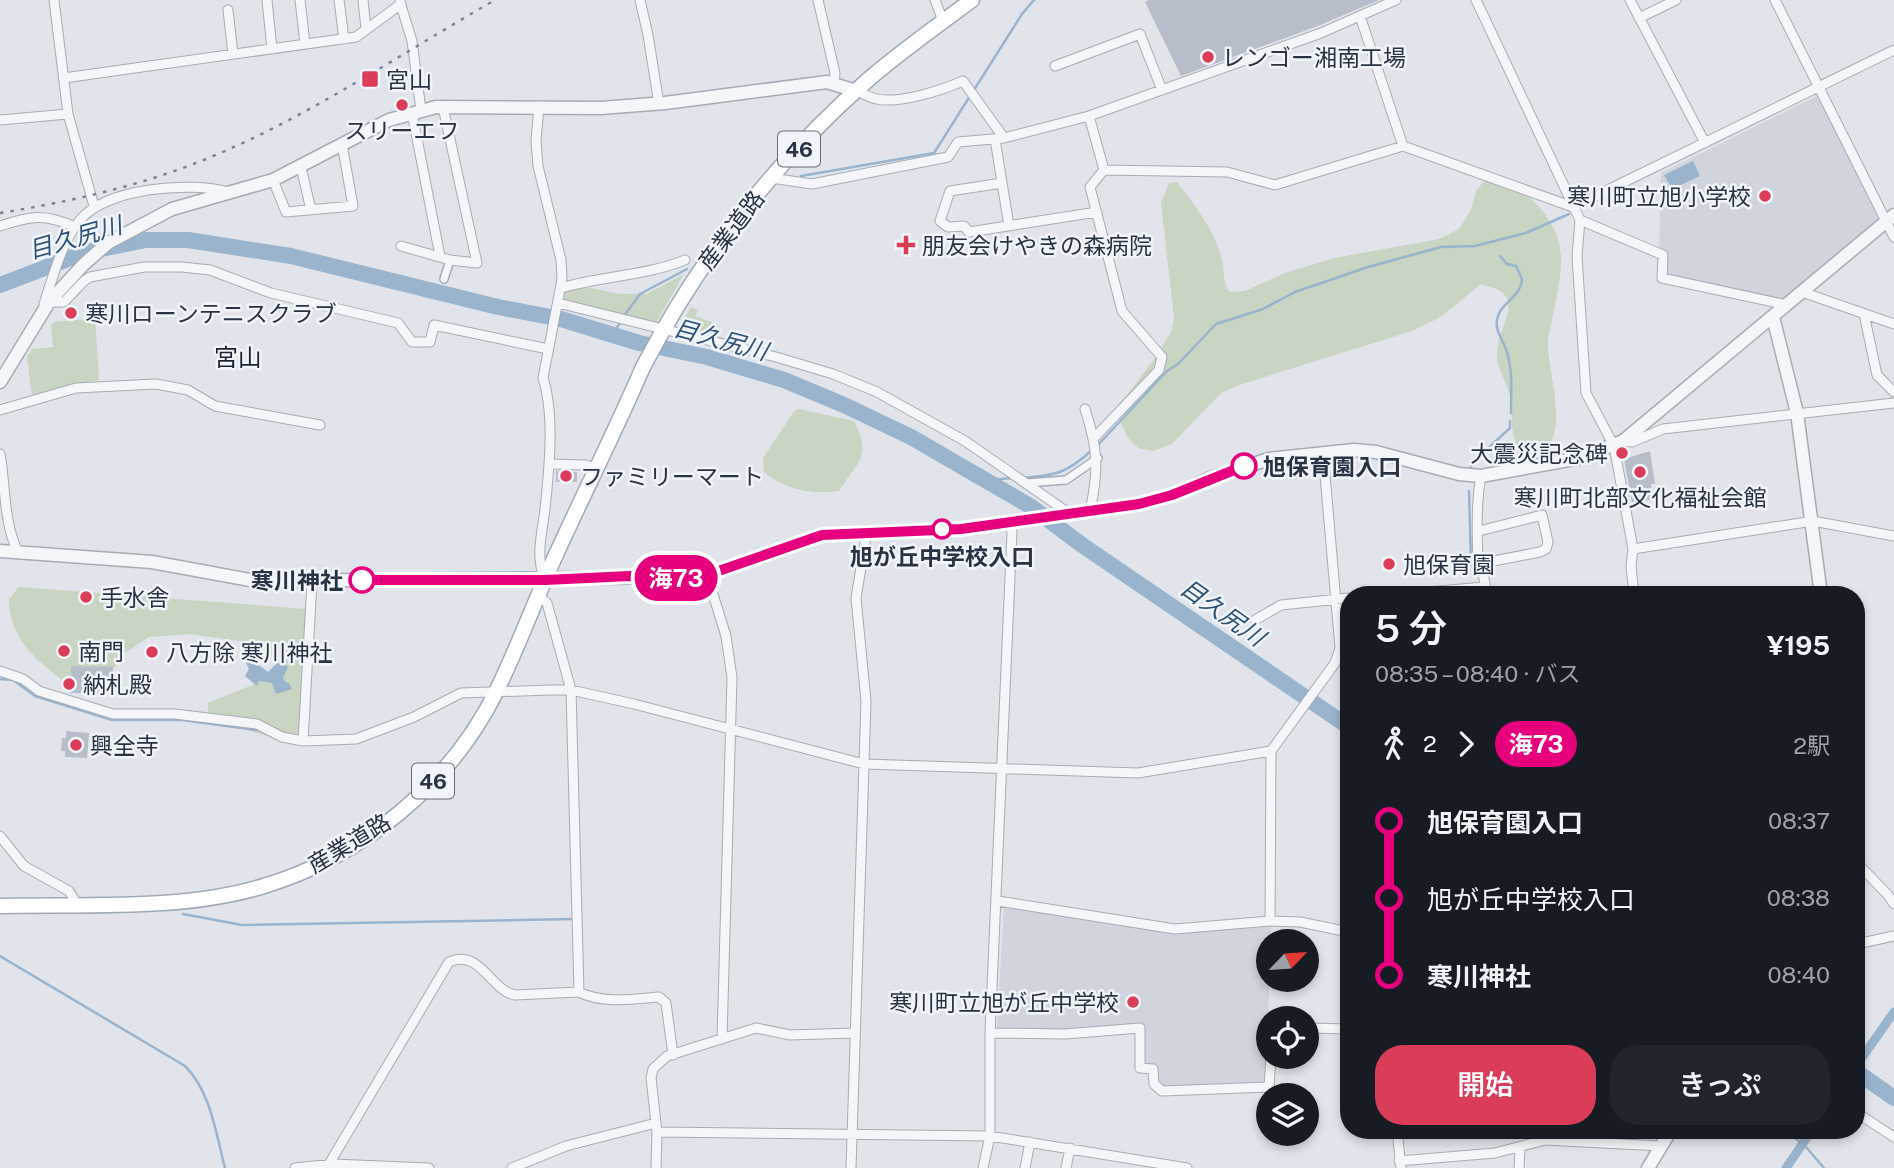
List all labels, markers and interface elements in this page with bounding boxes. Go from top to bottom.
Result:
place label: レンゴー湘南工場 [1222,44,1406,71]
marker: レンゴー湘南工場 [1200,49,1216,65]
place label: 宮山 [386,66,432,93]
marker: 宮山 [360,69,380,89]
marker: スリーエフ [394,97,410,113]
place label: スリーエフ [345,117,460,144]
road number: 46 [778,132,820,166]
place label: 寒川町立旭小学校 [1567,183,1751,210]
street label: 産業道路 [693,185,769,275]
marker: 寒川町立旭小学校 [1757,188,1773,204]
water label: 目久尻川 [25,209,128,264]
place label: 朋友会けやきの森病院 [922,232,1152,259]
marker: 朋友会けやきの森病院 [896,235,916,255]
place label: 寒川ローンテニスクラブ [85,300,337,327]
marker: 寒川ローンテニスクラブ [63,305,79,321]
water label: 目久尻川 [671,313,774,366]
district label: 宮山 [214,343,262,371]
place label: 大震災記念碑 [1470,440,1608,467]
marker: 大震災記念碑 [1614,445,1630,461]
marker: 旭保育園入口 [1231,453,1257,479]
place label: 旭保育園入口 [1263,453,1401,480]
place label: ファミリーマート [580,463,764,490]
marker: 寒川町北部文化福祉会館 [1632,464,1648,480]
marker: ファミリーマート [558,468,574,484]
place label: 寒川町北部文化福祉会館 [1514,484,1767,511]
marker: 旭が丘中学校入口 [932,519,952,539]
place label: 旭が丘中学校入口 [850,543,1034,570]
place label: 旭保育園 [1403,551,1495,578]
line badge: 海73 [636,555,716,601]
marker: 旭保育園 [1381,556,1397,572]
text: 海73 [649,564,703,592]
place label: 寒川神社 [251,567,343,594]
marker: 寒川神社 [349,567,375,593]
water label: 目久尻川 [1176,573,1273,653]
place label: 手水舎 [100,584,169,611]
marker: 手水舎 [78,589,94,605]
text: 5 分 [1375,606,1447,651]
text: ¥195 [1767,630,1830,661]
place label: 南門 [78,638,124,665]
place label: 八方除 寒川神社 [166,639,333,666]
marker: 南門 [56,643,72,659]
marker: 八方除 寒川神社 [144,644,160,660]
text: 08:35 – 08:40 · バス [1375,660,1581,687]
place label: 納札殿 [83,671,152,698]
marker: 納札殿 [61,676,77,692]
icon: walk [1375,725,1413,763]
icon: forward [1447,725,1485,763]
text: 2 [1423,730,1437,757]
text: 海73 [1509,730,1563,758]
place label: 興全寺 [90,732,159,759]
text: 2駅 [1793,732,1830,759]
marker: 興全寺 [68,737,84,753]
road number: 46 [412,764,454,798]
text: 旭保育園入口 [1427,807,1583,838]
text: 08:37 [1768,807,1830,834]
street label: 産業道路 [303,808,395,878]
text: 旭が丘中学校入口 [1427,884,1635,915]
text: 08:38 [1767,884,1830,911]
north arrow [1256,929,1320,992]
map controls [1256,929,1319,1146]
text: 寒川神社 [1427,961,1531,992]
text: 08:40 [1768,961,1830,988]
place label: 寒川町立旭が丘中学校 [889,989,1119,1016]
marker: 寒川町立旭が丘中学校 [1125,994,1141,1010]
button: locate [1256,1006,1319,1069]
button: 開始 [1375,1045,1596,1125]
button: きっぷ [1610,1045,1830,1125]
button: layers [1256,1083,1319,1146]

